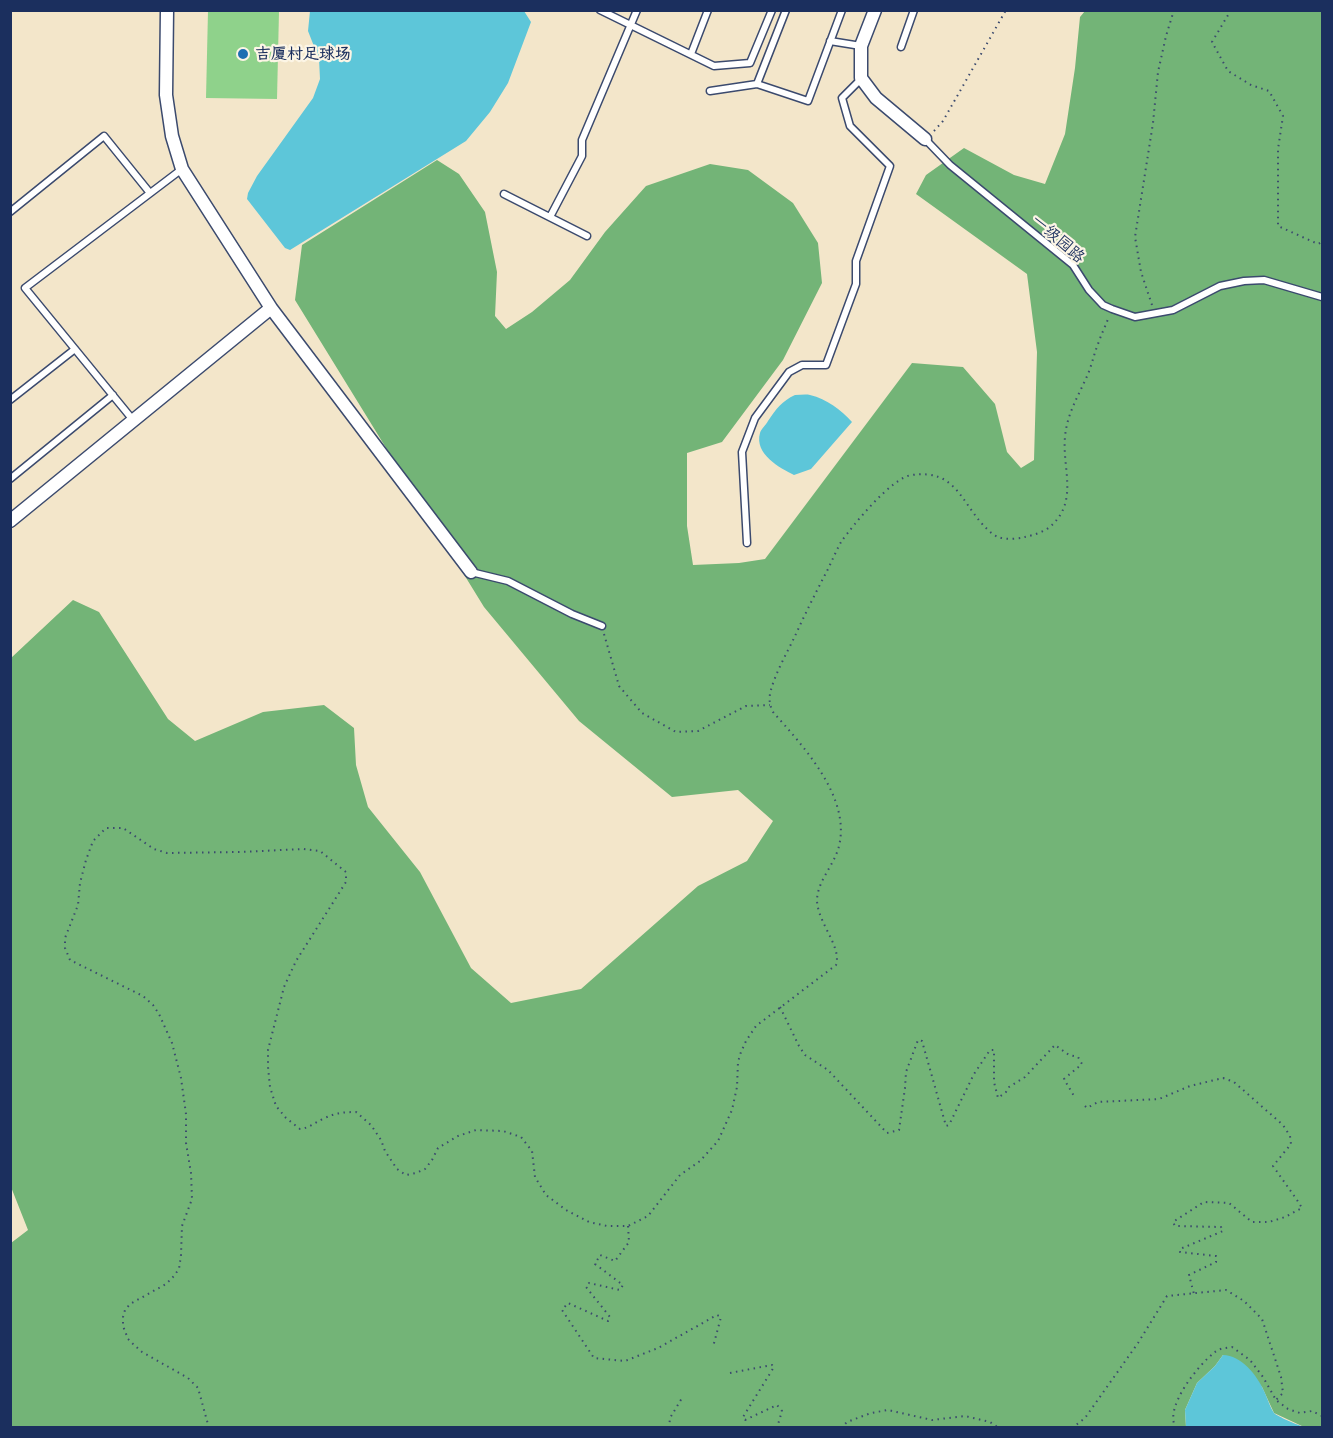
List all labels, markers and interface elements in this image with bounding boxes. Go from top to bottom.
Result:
place label: 吉厦村足球场 [255,44,351,64]
marker: 吉厦村足球场 [236,47,250,61]
street label: 一级园路 [1028,211,1088,267]

